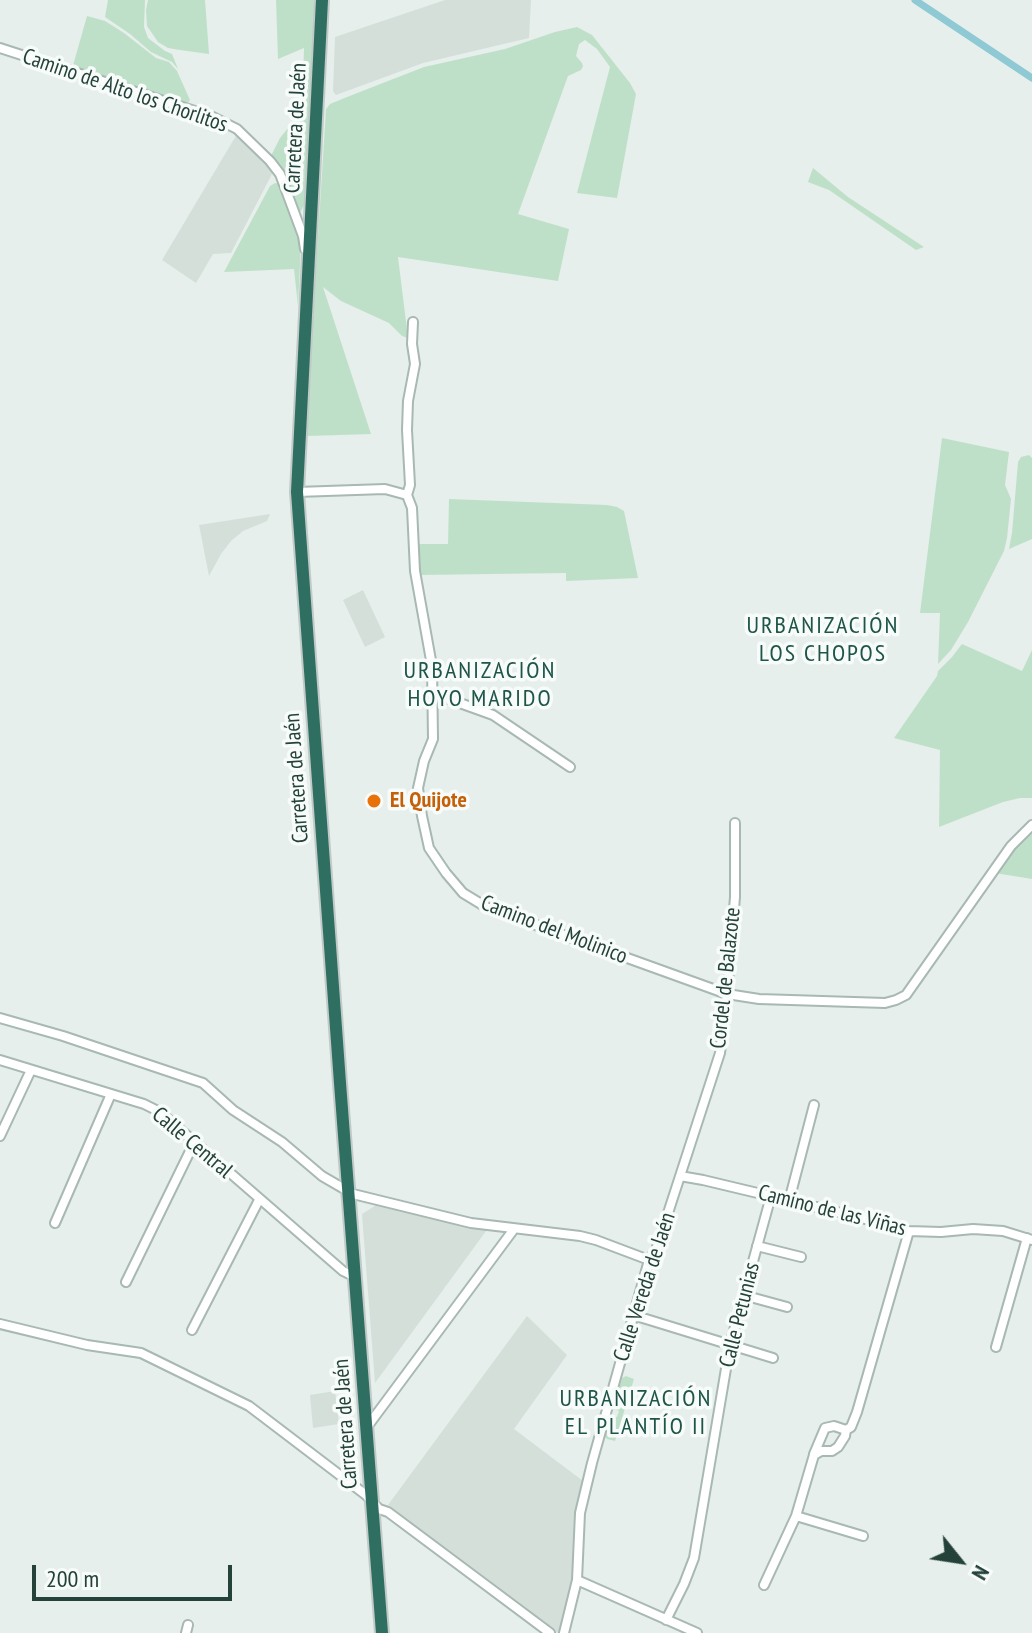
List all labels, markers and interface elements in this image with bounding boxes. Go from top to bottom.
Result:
street label: Camino de Alto los Chorlitos [19,44,231,138]
street label: Carretera de Jaén [279,62,313,194]
district label: URBANIZACIÓN LOS CHOPOS [747,612,899,668]
district label: URBANIZACIÓN HOYO MARIDO [404,657,556,713]
street label: Carretera de Jaén [279,712,315,844]
place label: El Quijote [390,788,467,814]
marker: El Quijote [365,792,383,810]
street label: Camino del Molinico [477,890,631,970]
street label: Cordel de Balazote [705,906,747,1050]
street label: Calle Central [146,1102,238,1184]
street label: Camino de las Viñas [755,1180,909,1242]
street label: Calle Vereda de Jaén [608,1209,682,1365]
street label: Calle Petunias [714,1260,766,1370]
street label: Carretera de Jaén [328,1358,364,1490]
district label: URBANIZACIÓN EL PLANTÍO II [560,1385,712,1441]
north arrow [920,1521,1000,1601]
scale bar [36,1549,236,1599]
text: N [966,1561,996,1585]
text: 200 m [46,1563,99,1594]

